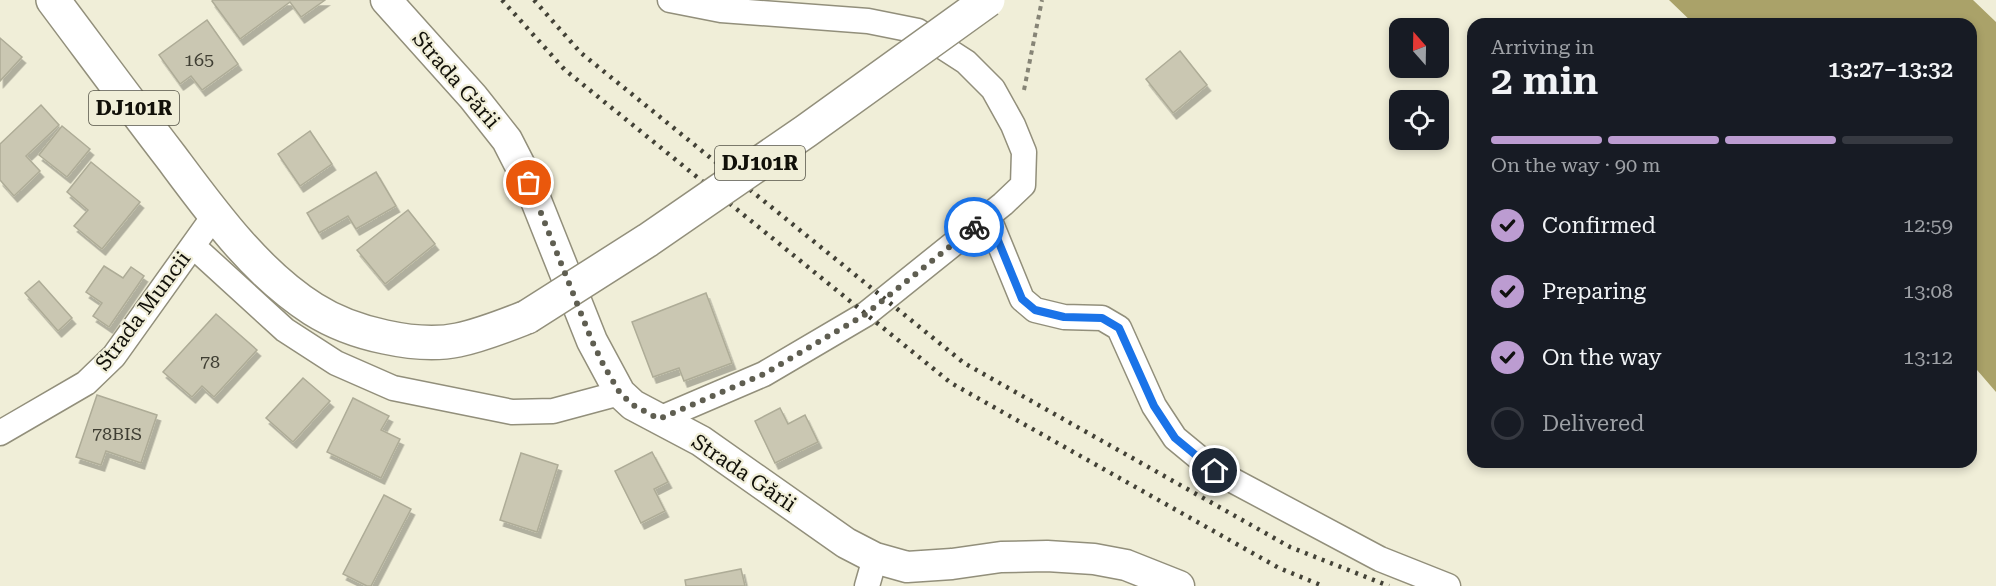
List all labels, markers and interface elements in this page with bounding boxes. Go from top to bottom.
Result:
north arrow [1389,18,1449,78]
map controls [1389,18,1449,150]
street label: Strada Gării [407,27,505,134]
text: Arriving in [1491,35,1594,59]
house number: 165 [184,49,214,70]
text: 13:27–13:32 [1828,57,1953,82]
text: 2 min [1491,58,1598,104]
button: locate [1389,90,1449,150]
road number: DJ101R [89,91,179,125]
road number: DJ101R [715,146,805,180]
text: On the way · 90 m [1491,153,1661,177]
pin [503,157,554,208]
icon: bag [512,166,545,199]
courier [944,197,1004,257]
icon: check [1491,209,1524,242]
icon: bike [958,211,991,244]
text: Confirmed [1542,213,1656,238]
text: 12:59 [1903,213,1953,237]
street label: Strada Muncii [91,247,196,375]
icon: check [1491,275,1524,308]
text: Preparing [1542,279,1646,304]
text: 13:08 [1903,279,1953,303]
icon: check [1491,341,1524,374]
text: On the way [1542,345,1662,370]
text: 13:12 [1903,345,1953,369]
house number: 78 [200,351,220,372]
text: Delivered [1542,411,1644,436]
house number: 78BIS [92,423,142,444]
street label: Strada Gării [687,429,801,517]
pin [1189,445,1240,496]
icon: home [1198,454,1231,487]

